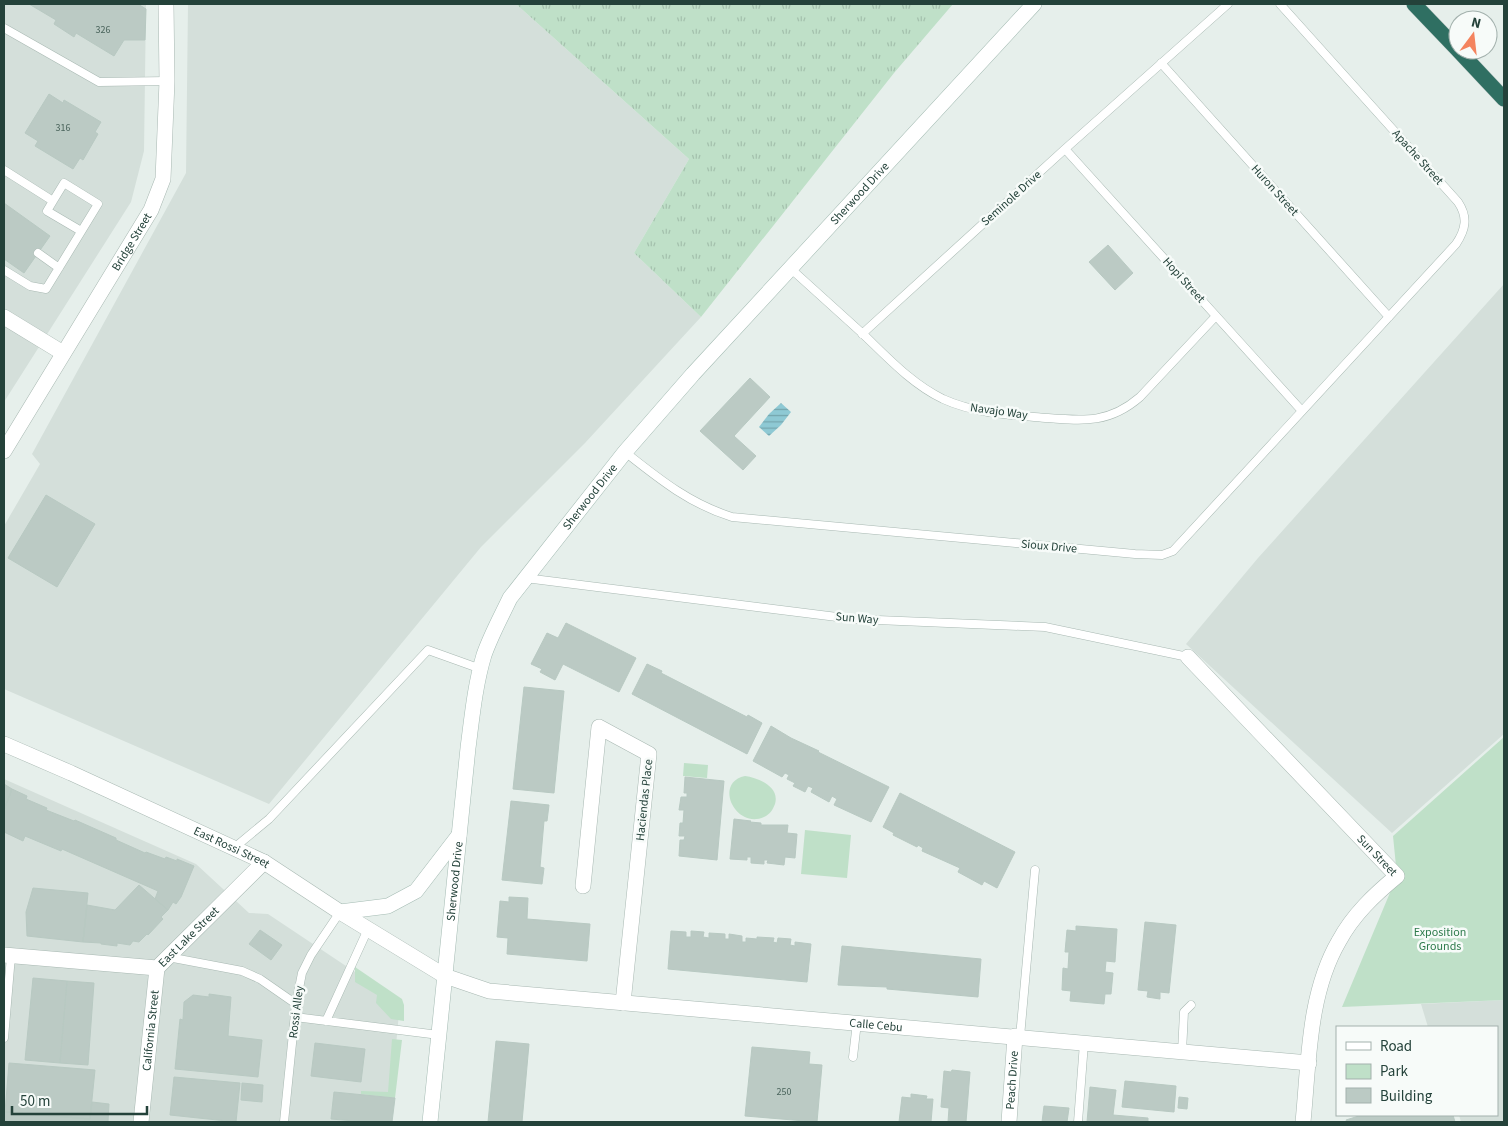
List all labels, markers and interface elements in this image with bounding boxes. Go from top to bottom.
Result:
north arrow [1448,10,1498,60]
text: N [1469,13,1483,34]
house number: 326 [96,23,110,37]
house number: 316 [56,121,70,135]
street label: Apache Street [1388,126,1447,189]
street label: Sherwood Drive [826,159,893,229]
street label: Huron Street [1247,161,1302,220]
street label: Seminole Drive [978,167,1045,230]
street label: Bridge Street [108,210,156,274]
street label: Hopi Street [1158,254,1209,307]
street label: Navajo Way [969,399,1029,424]
street label: Sherwood Drive [559,460,622,534]
street label: Sioux Drive [1020,536,1078,557]
street label: Sun Way [835,608,879,629]
street label: Haciendas Place [632,758,657,842]
street label: East Rossi Street [191,823,273,873]
street label: Sun Street [1353,831,1401,880]
street label: Sherwood Drive [442,841,467,922]
street label: East Lake Street [155,903,223,971]
park label: Exposition Grounds [1414,924,1466,955]
street label: Rossi Alley [285,984,308,1039]
street label: California Street [138,989,164,1072]
street label: Calle Cebu [849,1015,903,1036]
legend [1336,1026,1498,1116]
text: Road [1380,1036,1412,1057]
street label: Peach Drive [1002,1050,1023,1110]
text: Park [1380,1061,1409,1082]
scale bar [12,1084,148,1116]
house number: 250 [777,1085,791,1099]
text: Building [1380,1086,1433,1107]
text: 50 m [20,1091,50,1112]

